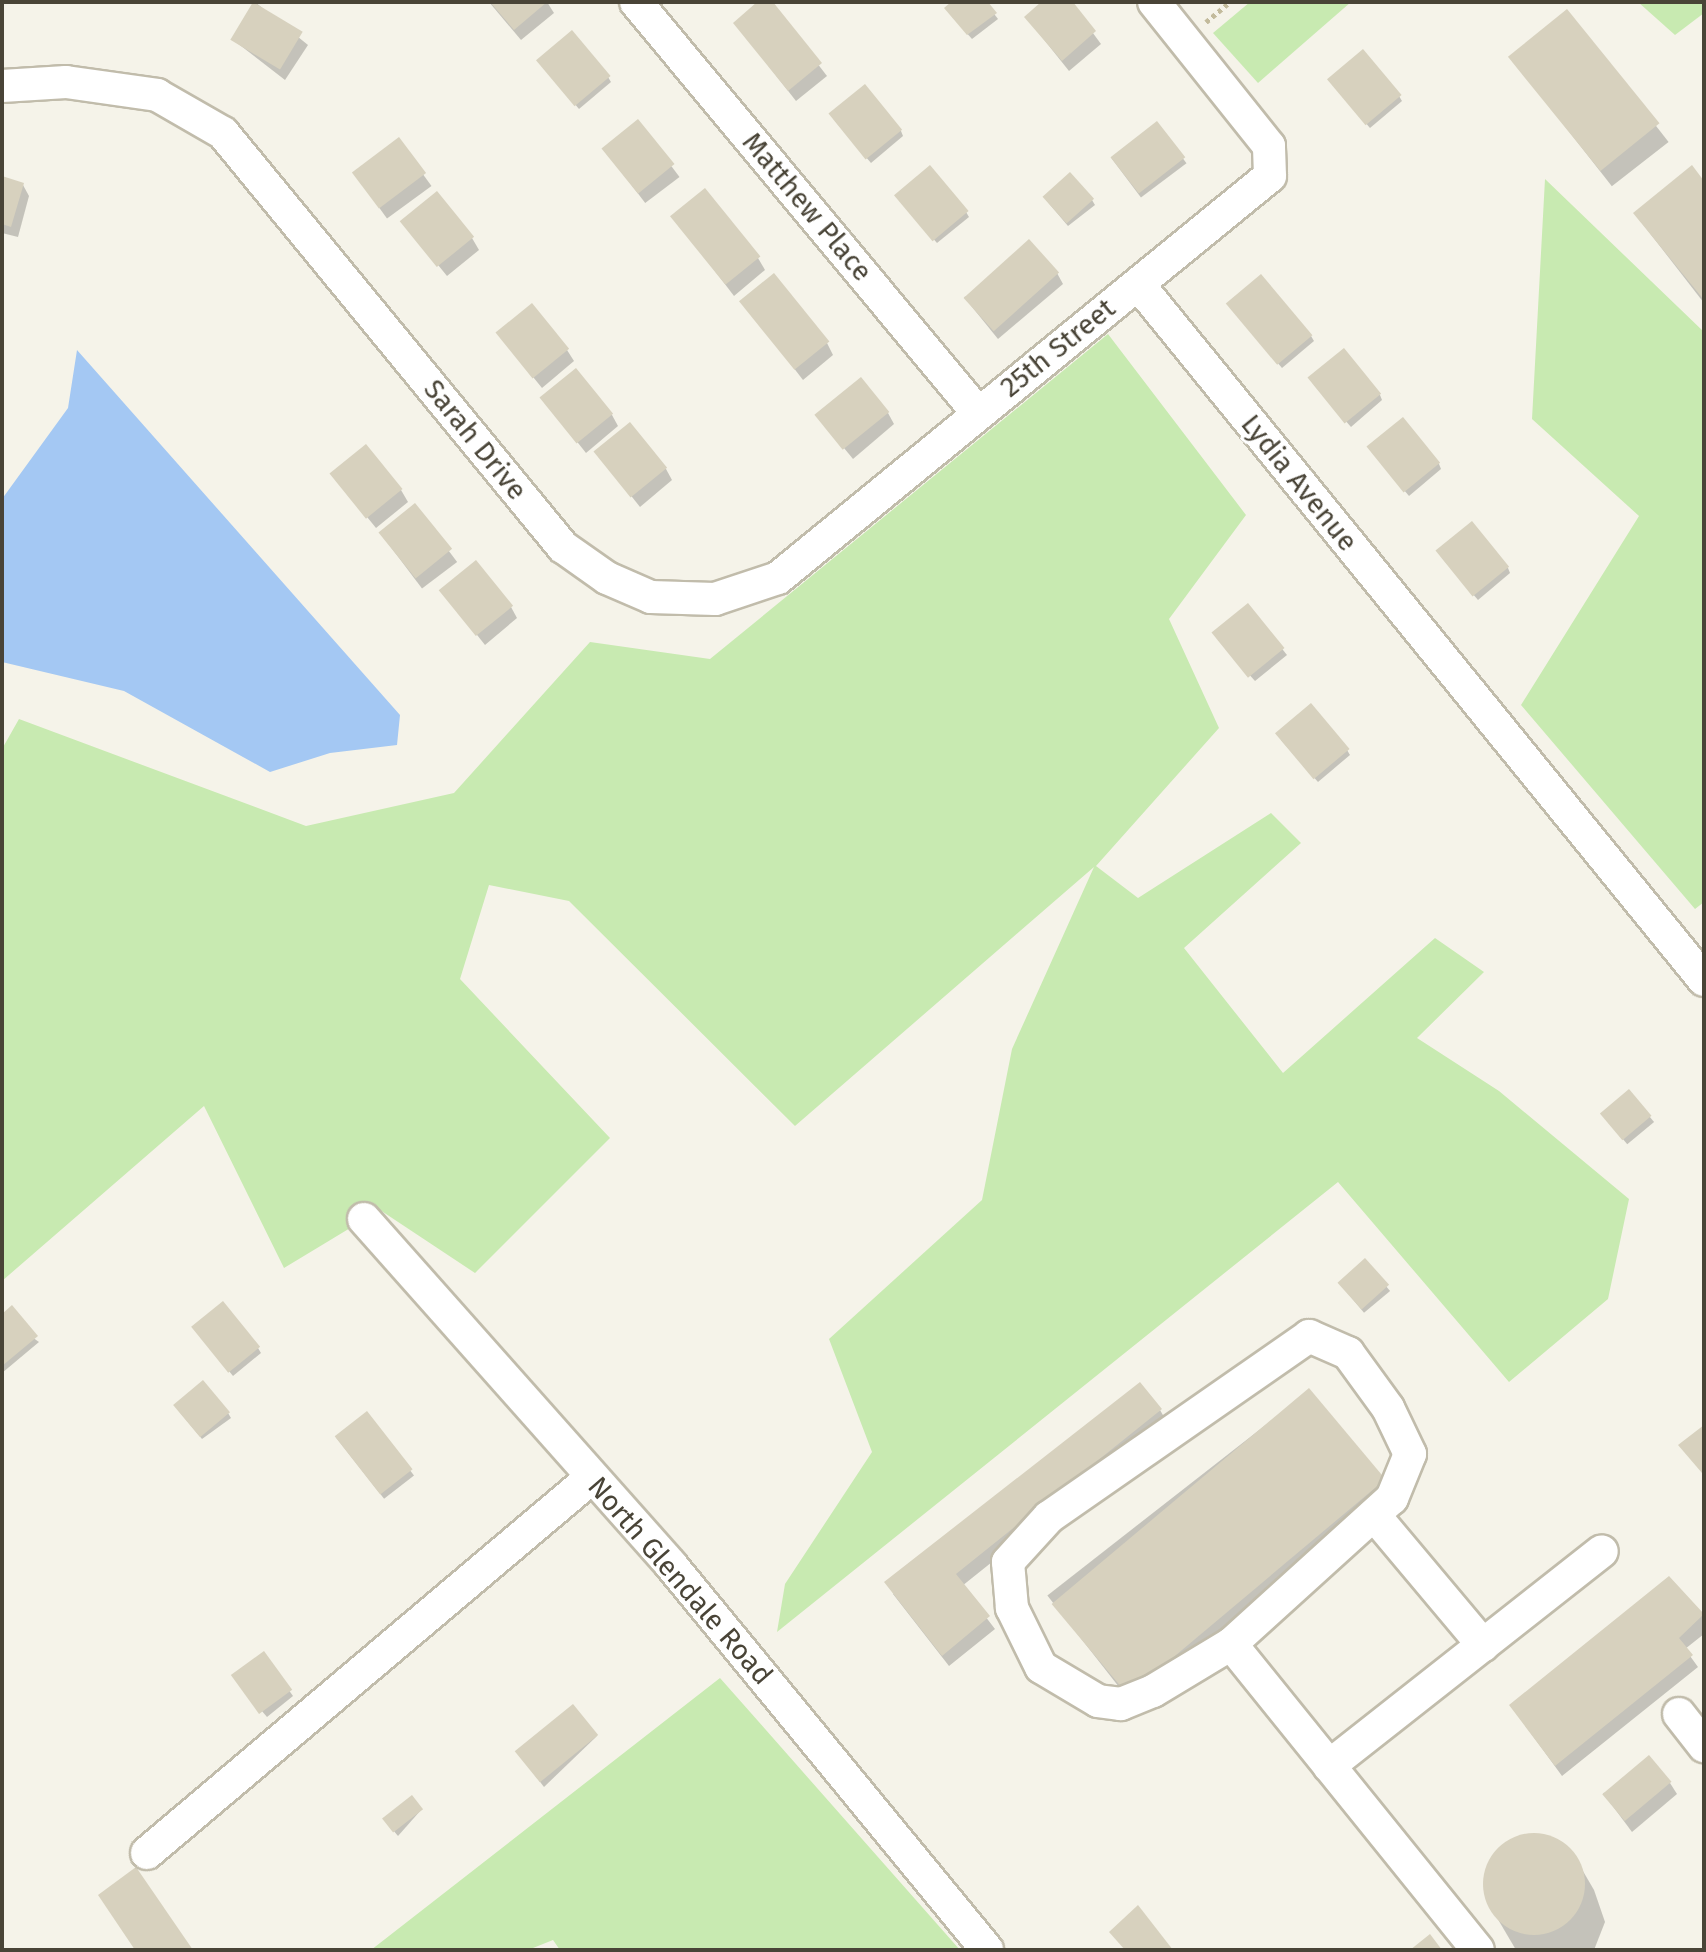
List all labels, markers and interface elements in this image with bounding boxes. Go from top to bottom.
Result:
street label: Matthew Place [735,126,879,288]
street label: 25th Street [994,292,1122,404]
street label: Sarah Drive [416,373,534,507]
street label: Lydia Avenue [1234,408,1364,558]
street label: North Glendale Road [581,1470,779,1692]

